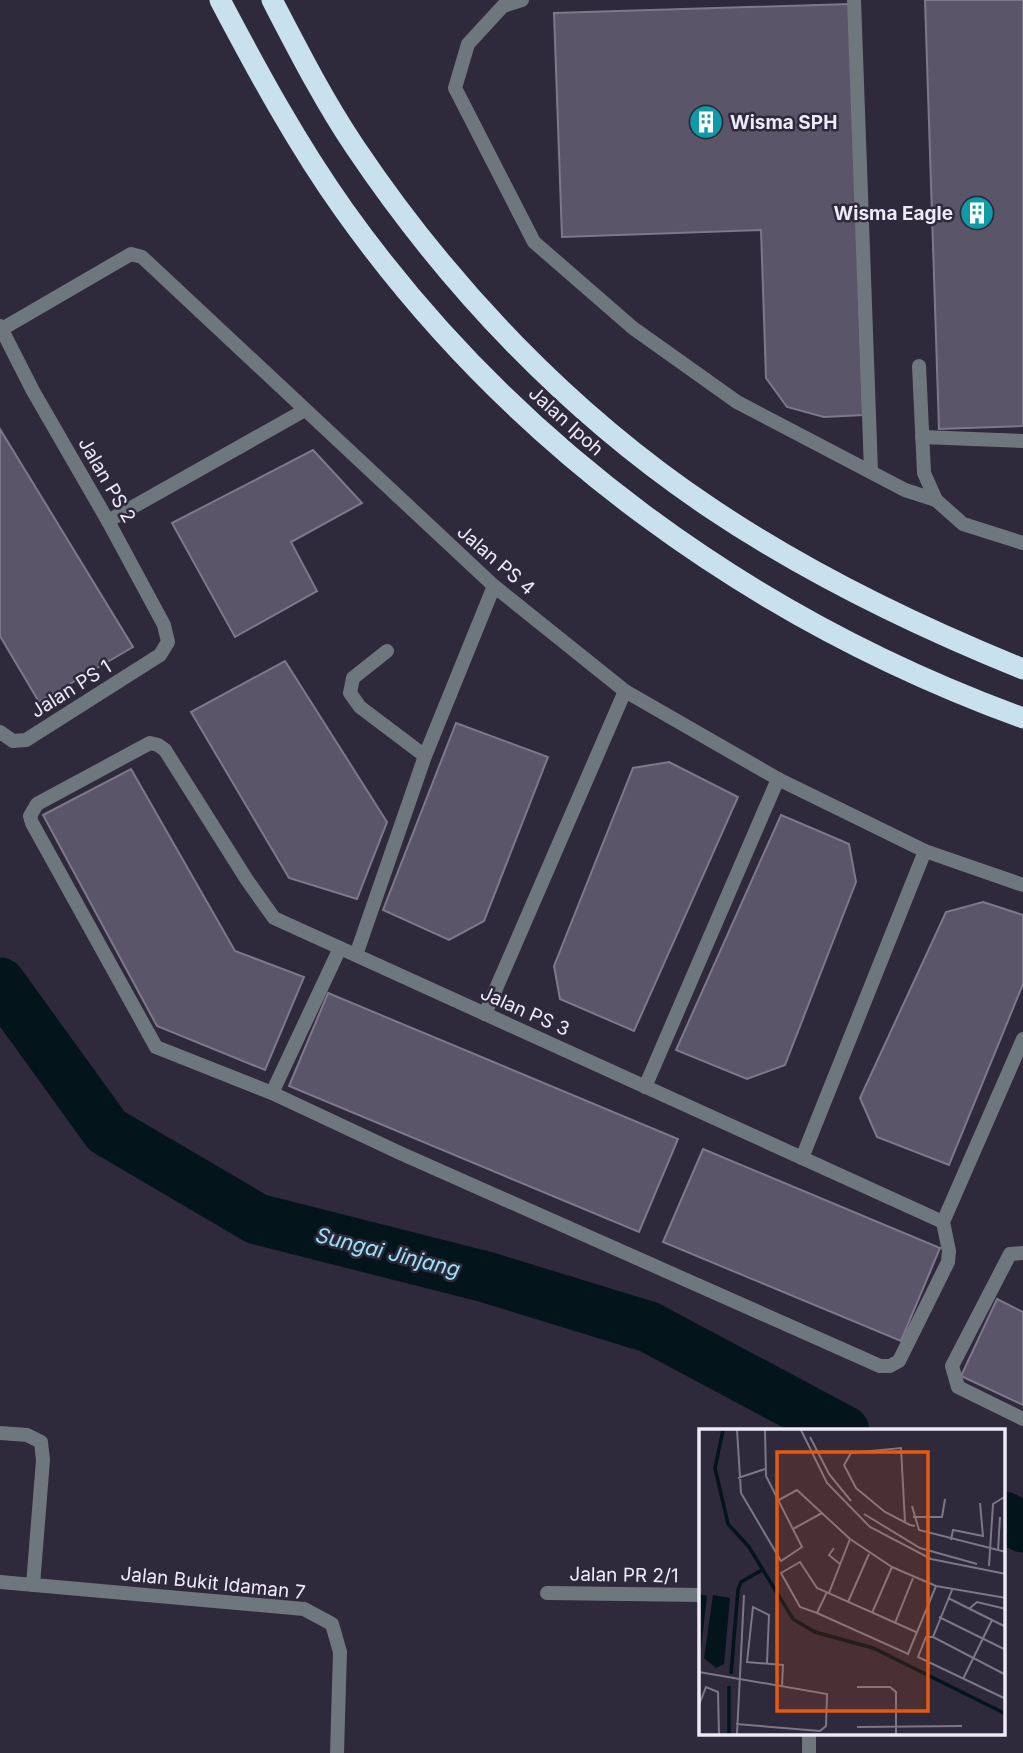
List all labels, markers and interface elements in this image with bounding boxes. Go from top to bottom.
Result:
building icon: Wisma SPH [687,103,725,141]
place label: Wisma SPH [730,111,837,134]
building icon: Wisma Eagle [958,194,996,232]
place label: Wisma Eagle [834,202,953,225]
street label: Jalan Ipoh [524,381,608,461]
street label: Jalan PS 2 [73,433,141,527]
street label: Jalan PS 4 [452,520,540,600]
street label: Jalan PS 1 [26,655,116,723]
street label: Jalan PS 3 [477,981,573,1041]
water label: Sungai Jinjang [313,1222,463,1282]
inset map [699,1429,1006,1736]
street label: Jalan Bukit Idaman 7 [119,1562,307,1604]
street label: Jalan PR 2/1 [569,1563,679,1587]

